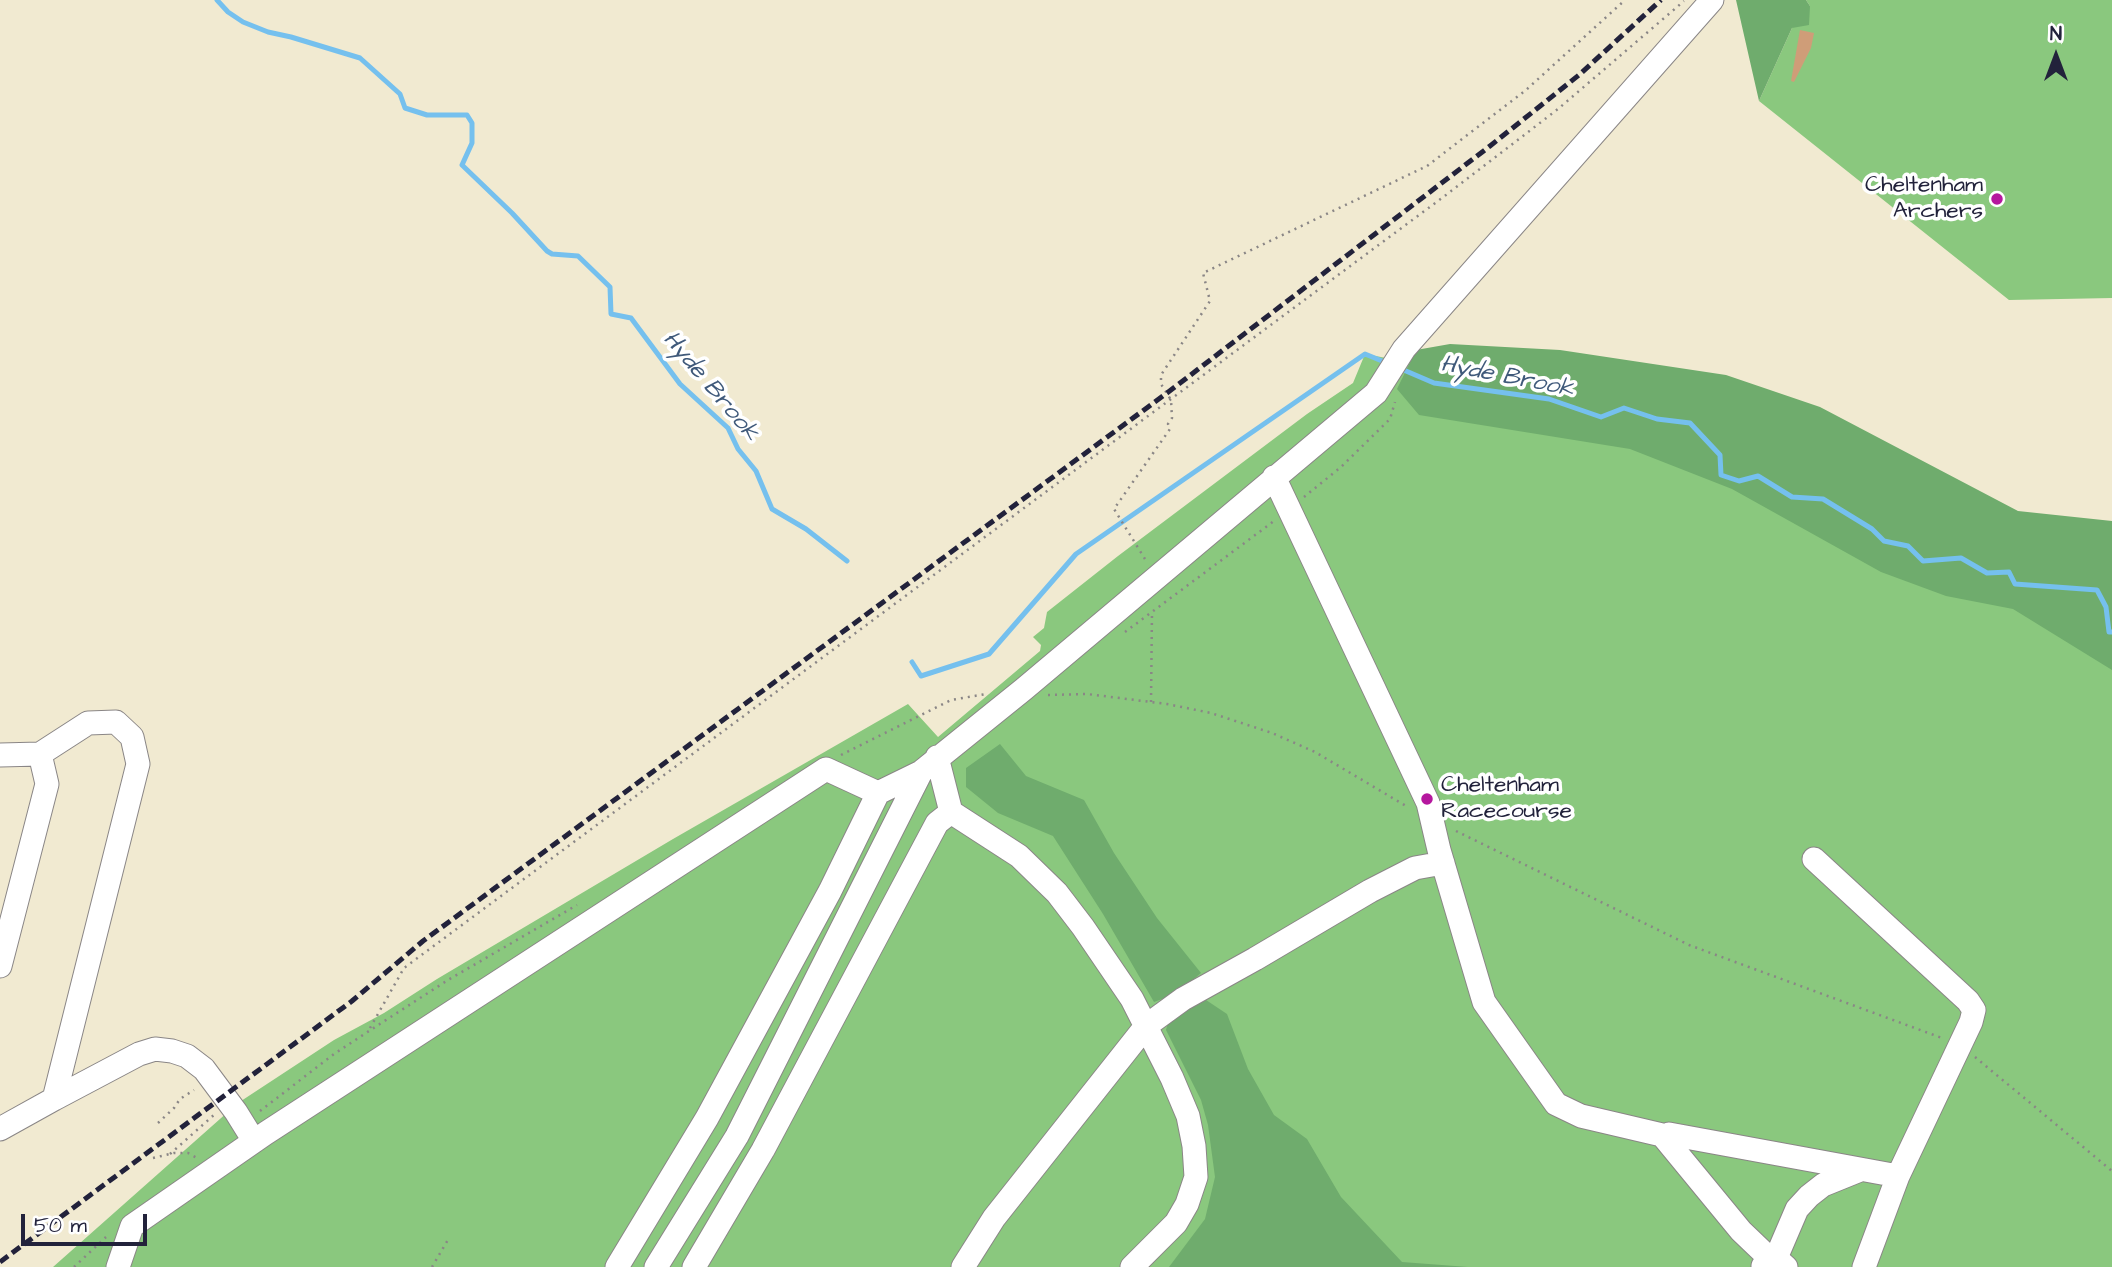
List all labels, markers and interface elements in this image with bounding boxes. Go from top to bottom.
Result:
north arrow [2021,21,2091,91]
text: N [2050,21,2062,48]
place label: Cheltenham Archers [1865,172,1983,226]
marker: Cheltenham Archers [1989,191,2005,207]
water label: Hyde Brook [656,326,764,448]
water label: Hyde Brook [1438,351,1576,405]
place label: Cheltenham Racecourse [1441,772,1572,826]
marker: Cheltenham Racecourse [1419,791,1435,807]
scale bar [24,1200,150,1244]
text: 50 m [34,1211,87,1240]

